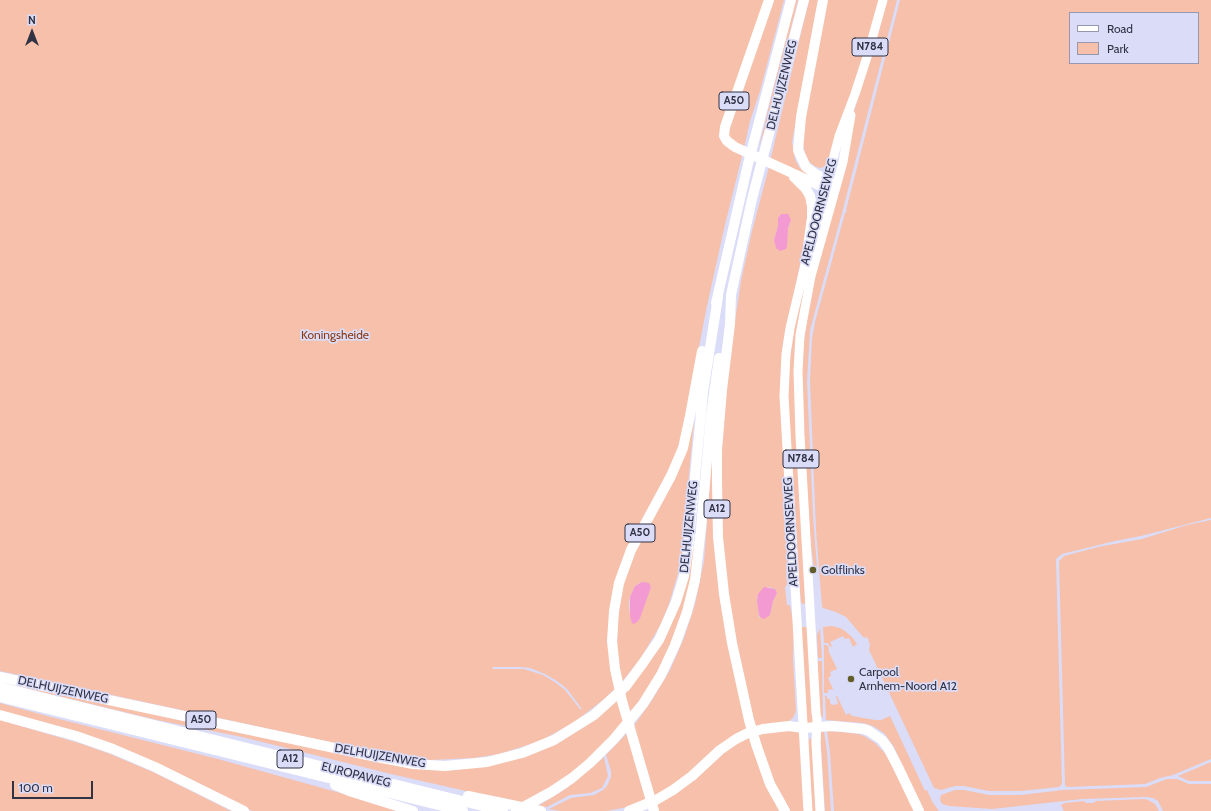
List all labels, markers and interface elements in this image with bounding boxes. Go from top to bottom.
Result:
north arrow [12,12,52,52]
legend [1069,12,1199,64]
text: N [28,13,36,27]
text: Road [1107,21,1133,36]
street label: DELHUIJZENWEG [764,38,800,132]
road number: N784 [852,38,888,56]
text: Park [1107,41,1129,56]
road number: A50 [719,92,749,110]
street label: APELDOORNSEWEG [798,157,840,267]
park label: Koningsheide [301,328,369,342]
road number: N784 [783,450,819,468]
street label: APELDOORNSEWEG [781,477,801,587]
street label: DELHUIJZENWEG [677,480,701,574]
road number: A12 [704,500,730,518]
road number: A50 [625,524,655,542]
place label: Golflinks [821,563,865,577]
marker: Golflinks [808,565,818,575]
place label: Carpool Arnhem-Noord A12 [859,665,957,693]
street label: DELHUIJZENWEG [16,673,110,707]
marker: Carpool Arnhem-Noord A12 [846,674,856,684]
road number: A50 [186,711,216,729]
street label: DELHUIJZENWEG [333,741,427,771]
road number: A12 [277,750,303,768]
street label: EUROPAWEG [320,759,392,791]
scale bar [14,773,95,799]
text: 100 m [19,780,53,795]

